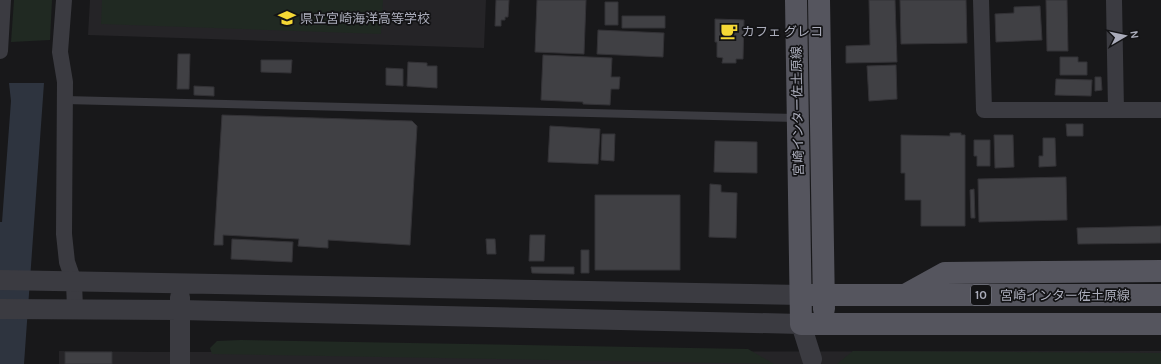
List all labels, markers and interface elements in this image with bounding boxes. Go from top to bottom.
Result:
school or university icon: 県立宮崎海洋高等学校 [277,8,297,28]
place label: 県立宮崎海洋高等学校 [300,11,430,26]
north arrow [1105,16,1145,56]
cafe icon: カフェ グレコ [719,21,739,41]
place label: カフェ グレコ [742,24,823,39]
text: N [1127,30,1141,39]
street label: 宮崎インター佐土原線 [789,46,806,176]
road number: 10 [971,285,991,305]
street label: 宮崎インター佐土原線 [1000,288,1130,303]

